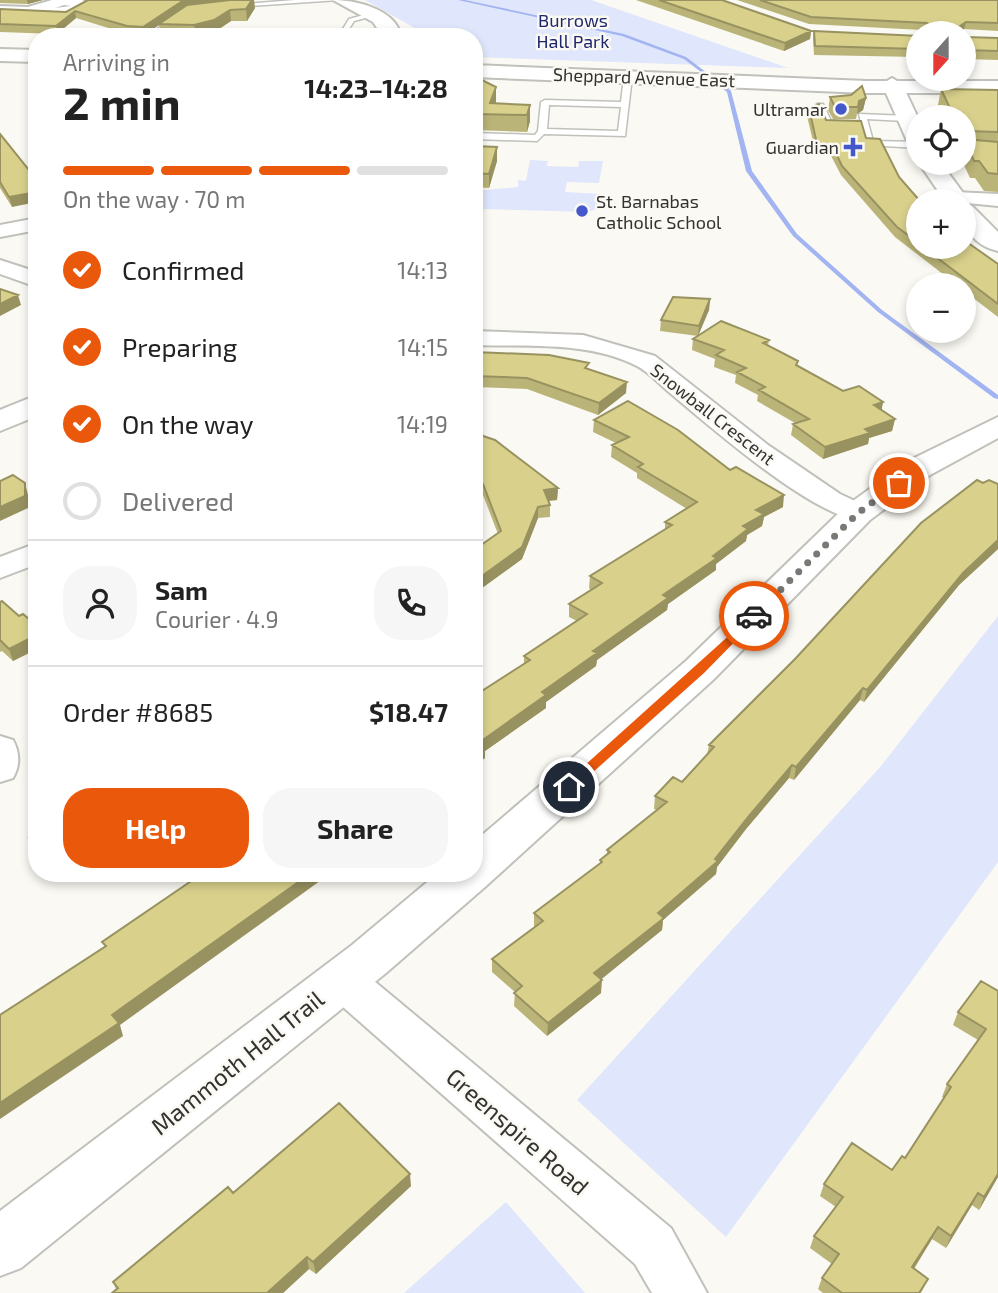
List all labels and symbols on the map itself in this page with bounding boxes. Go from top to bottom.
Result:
park label: Burrows Hall Park [537,9,609,52]
north arrow [906,21,976,91]
street label: Sheppard Avenue East [553,63,736,91]
place label: Ultramar [753,98,827,120]
marker: Ultramar [833,101,849,117]
place label: Guardian [765,136,839,158]
marker: Guardian [845,139,861,155]
place label: St. Barnabas Catholic School [596,190,722,233]
marker: St. Barnabas Catholic School [574,203,590,219]
street label: Snowball Crescent [646,359,780,469]
pin [869,453,929,513]
courier [719,581,789,651]
pin [539,757,599,817]
street label: Mammoth Hall Trail [145,984,329,1140]
street label: Greenspire Road [441,1061,595,1201]

